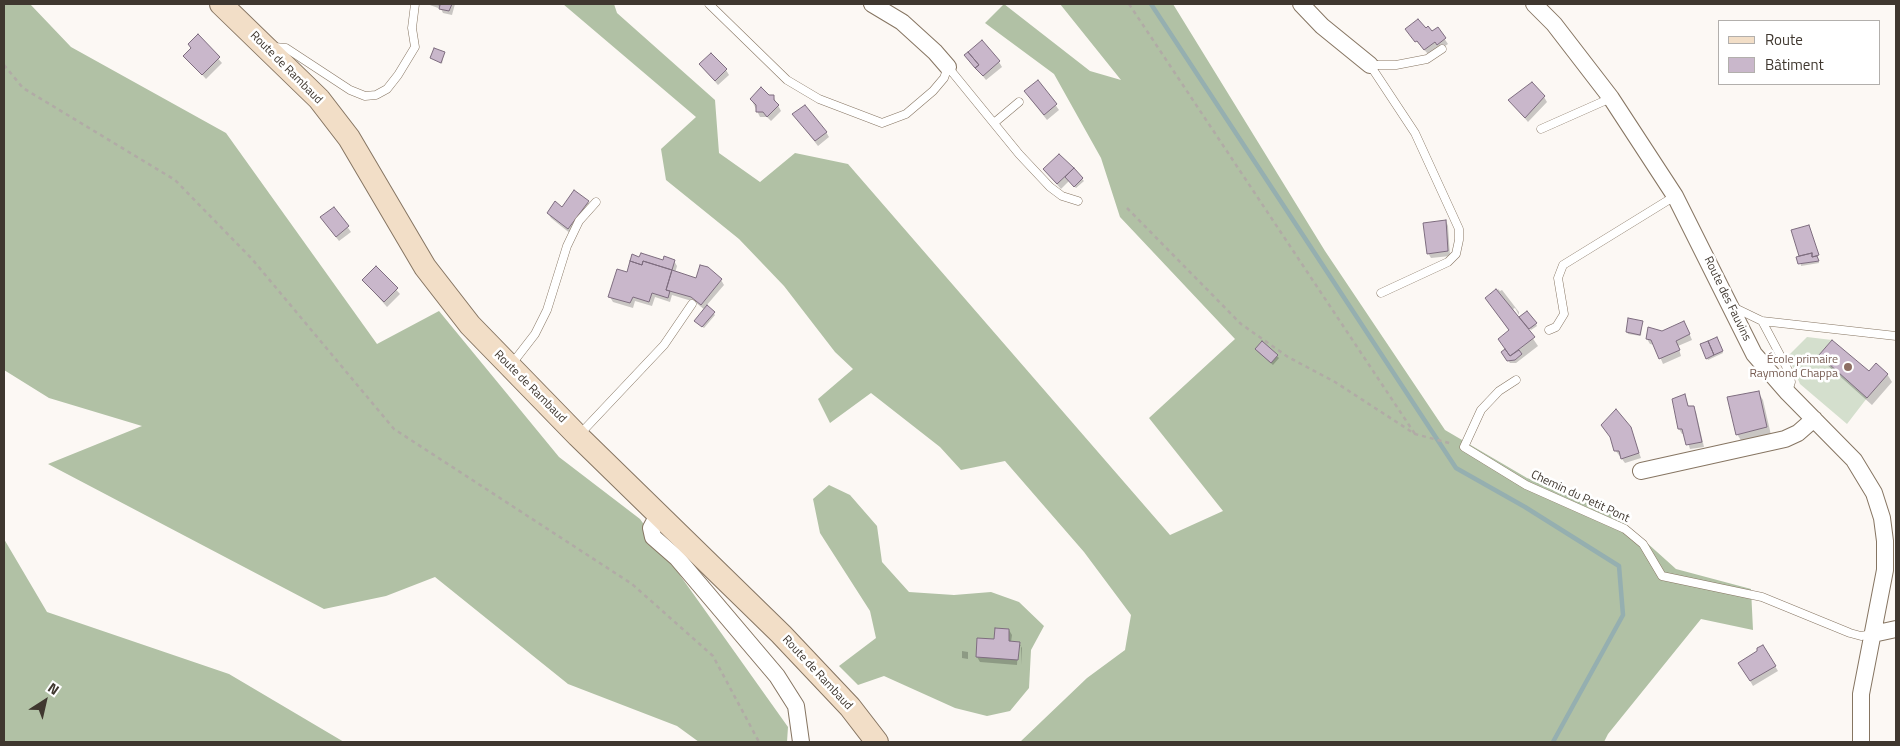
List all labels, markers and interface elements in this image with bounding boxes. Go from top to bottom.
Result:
legend [1718,20,1880,85]
text: Route [1765,28,1803,51]
street label: Route de Rambaud [247,29,325,107]
text: Bâtiment [1765,53,1824,76]
street label: Route des Fauvins [1700,254,1754,344]
street label: Route de Rambaud [491,348,569,426]
place label: École primaire Raymond Chappa [1749,353,1838,381]
marker: École primaire Raymond Chappa [1842,361,1854,373]
street label: Chemin du Petit Pont [1528,468,1632,526]
street label: Route de Rambaud [779,633,855,713]
north arrow [20,676,70,726]
text: N [44,677,64,700]

